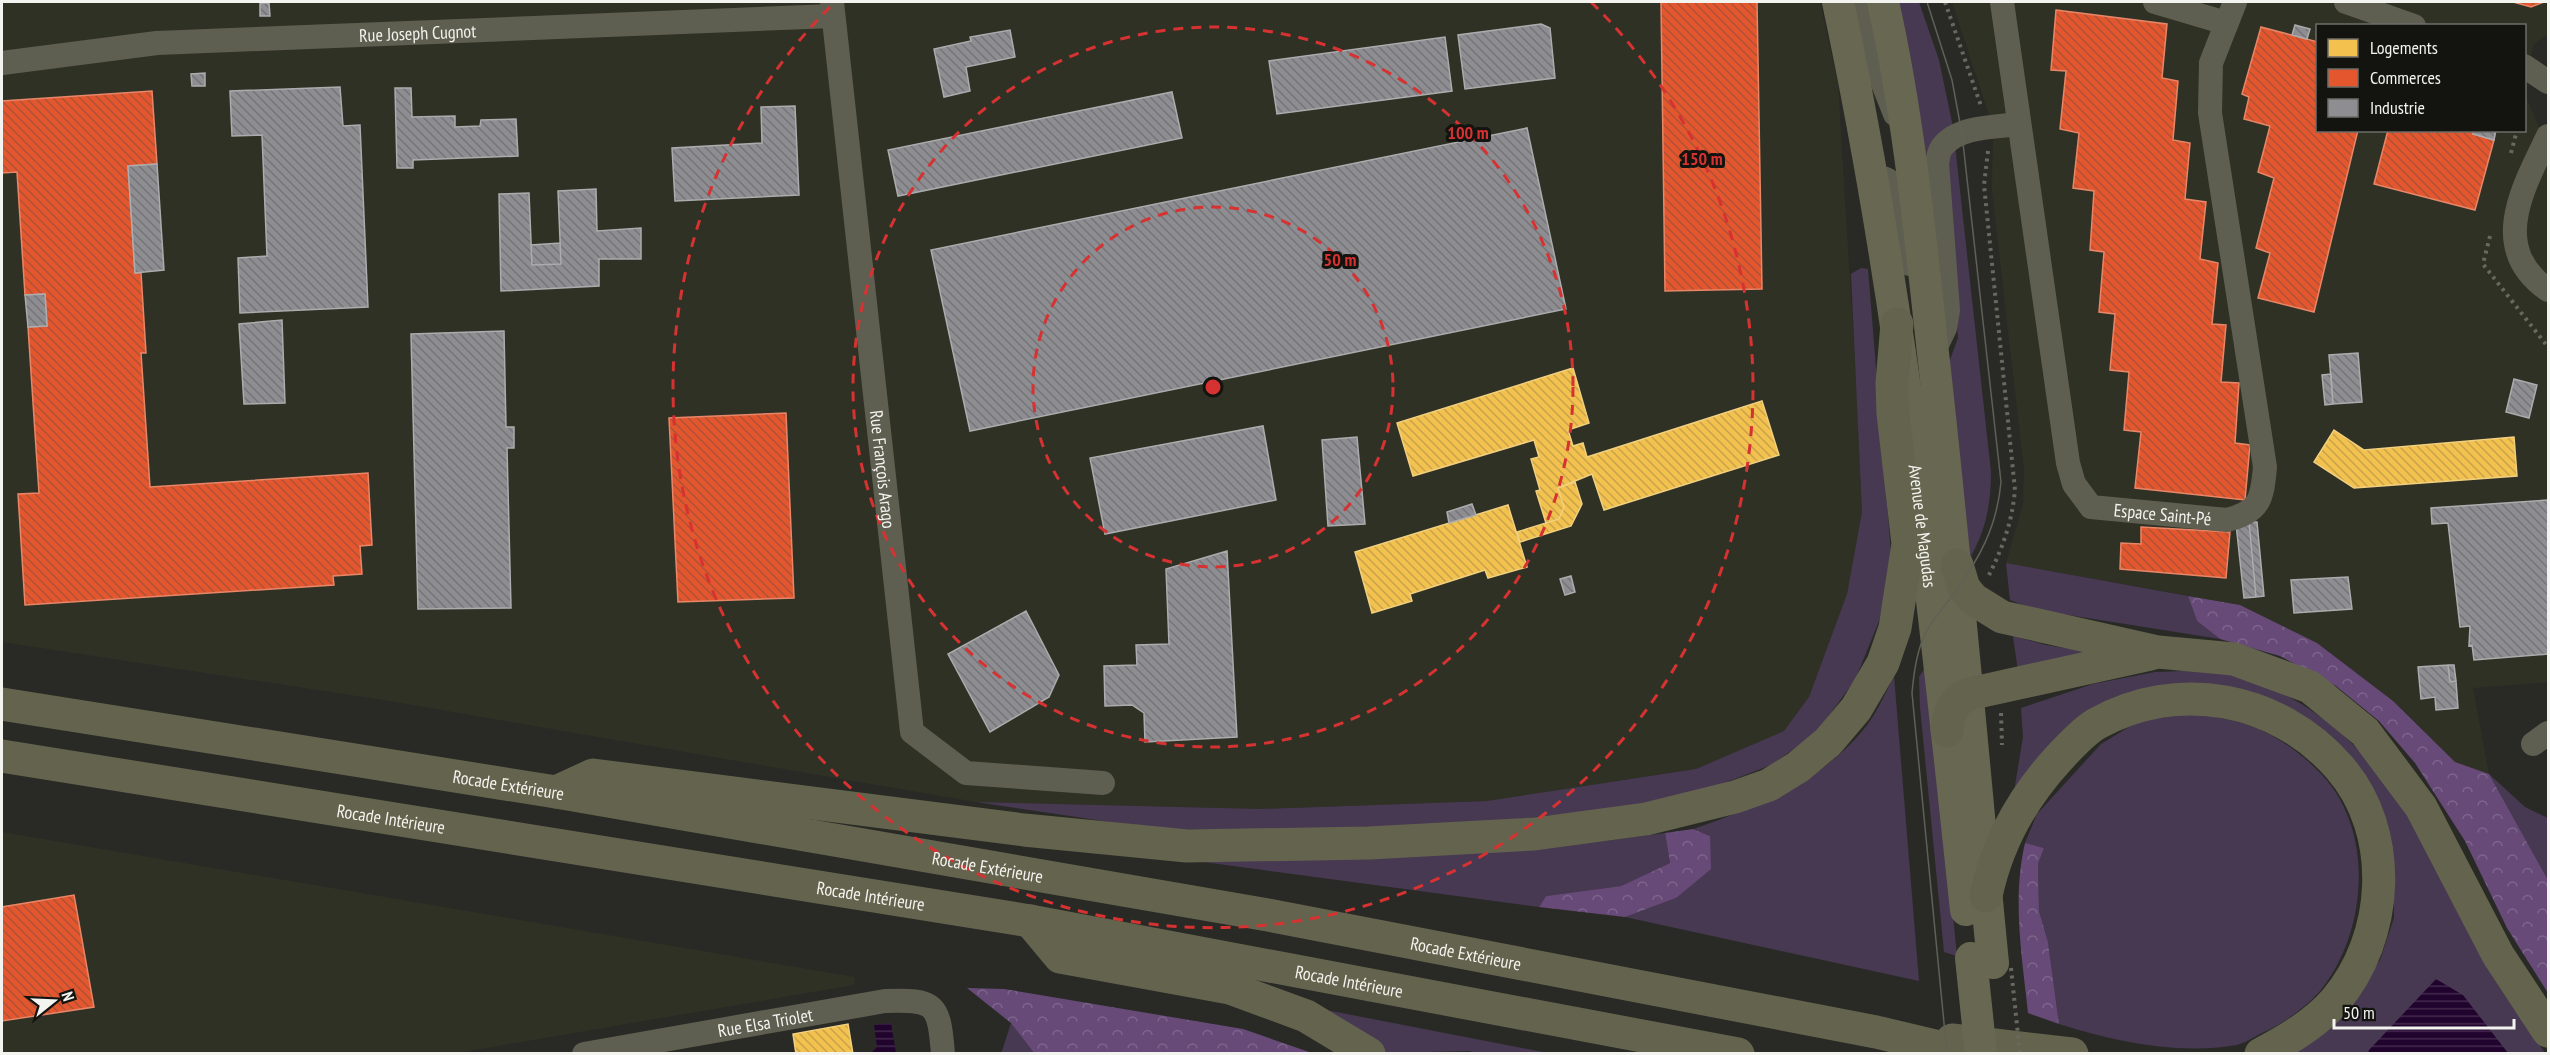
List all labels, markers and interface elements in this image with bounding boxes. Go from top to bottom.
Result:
street label: Rue Joseph Cugnot [358,19,477,46]
legend [2316,24,2526,132]
text: Logements [2370,36,2438,59]
text: Commerces [2370,66,2441,89]
text: Industrie [2370,96,2425,119]
text: 100 m [1447,121,1489,144]
text: 150 m [1681,147,1723,170]
text: 50 m [1324,248,1356,271]
centre of rings [1203,377,1223,397]
street label: Rue François Arago [865,409,901,530]
street label: Avenue de Magudas [1904,463,1942,589]
street label: Espace Saint-Pé [2113,498,2212,530]
street label: Rocade Extérieure [451,764,566,805]
street label: Rocade Intérieure [335,798,447,838]
street label: Rocade Extérieure [930,846,1045,887]
street label: Rocade Intérieure [815,875,927,915]
street label: Rocade Extérieure [1409,931,1523,975]
street label: Rocade Intérieure [1293,960,1405,1002]
north arrow [24,971,84,1031]
text: N [57,989,79,1004]
scale bar [2334,992,2514,1030]
text: 50 m [2343,1001,2375,1024]
street label: Rue Elsa Triolet [716,1002,815,1042]

